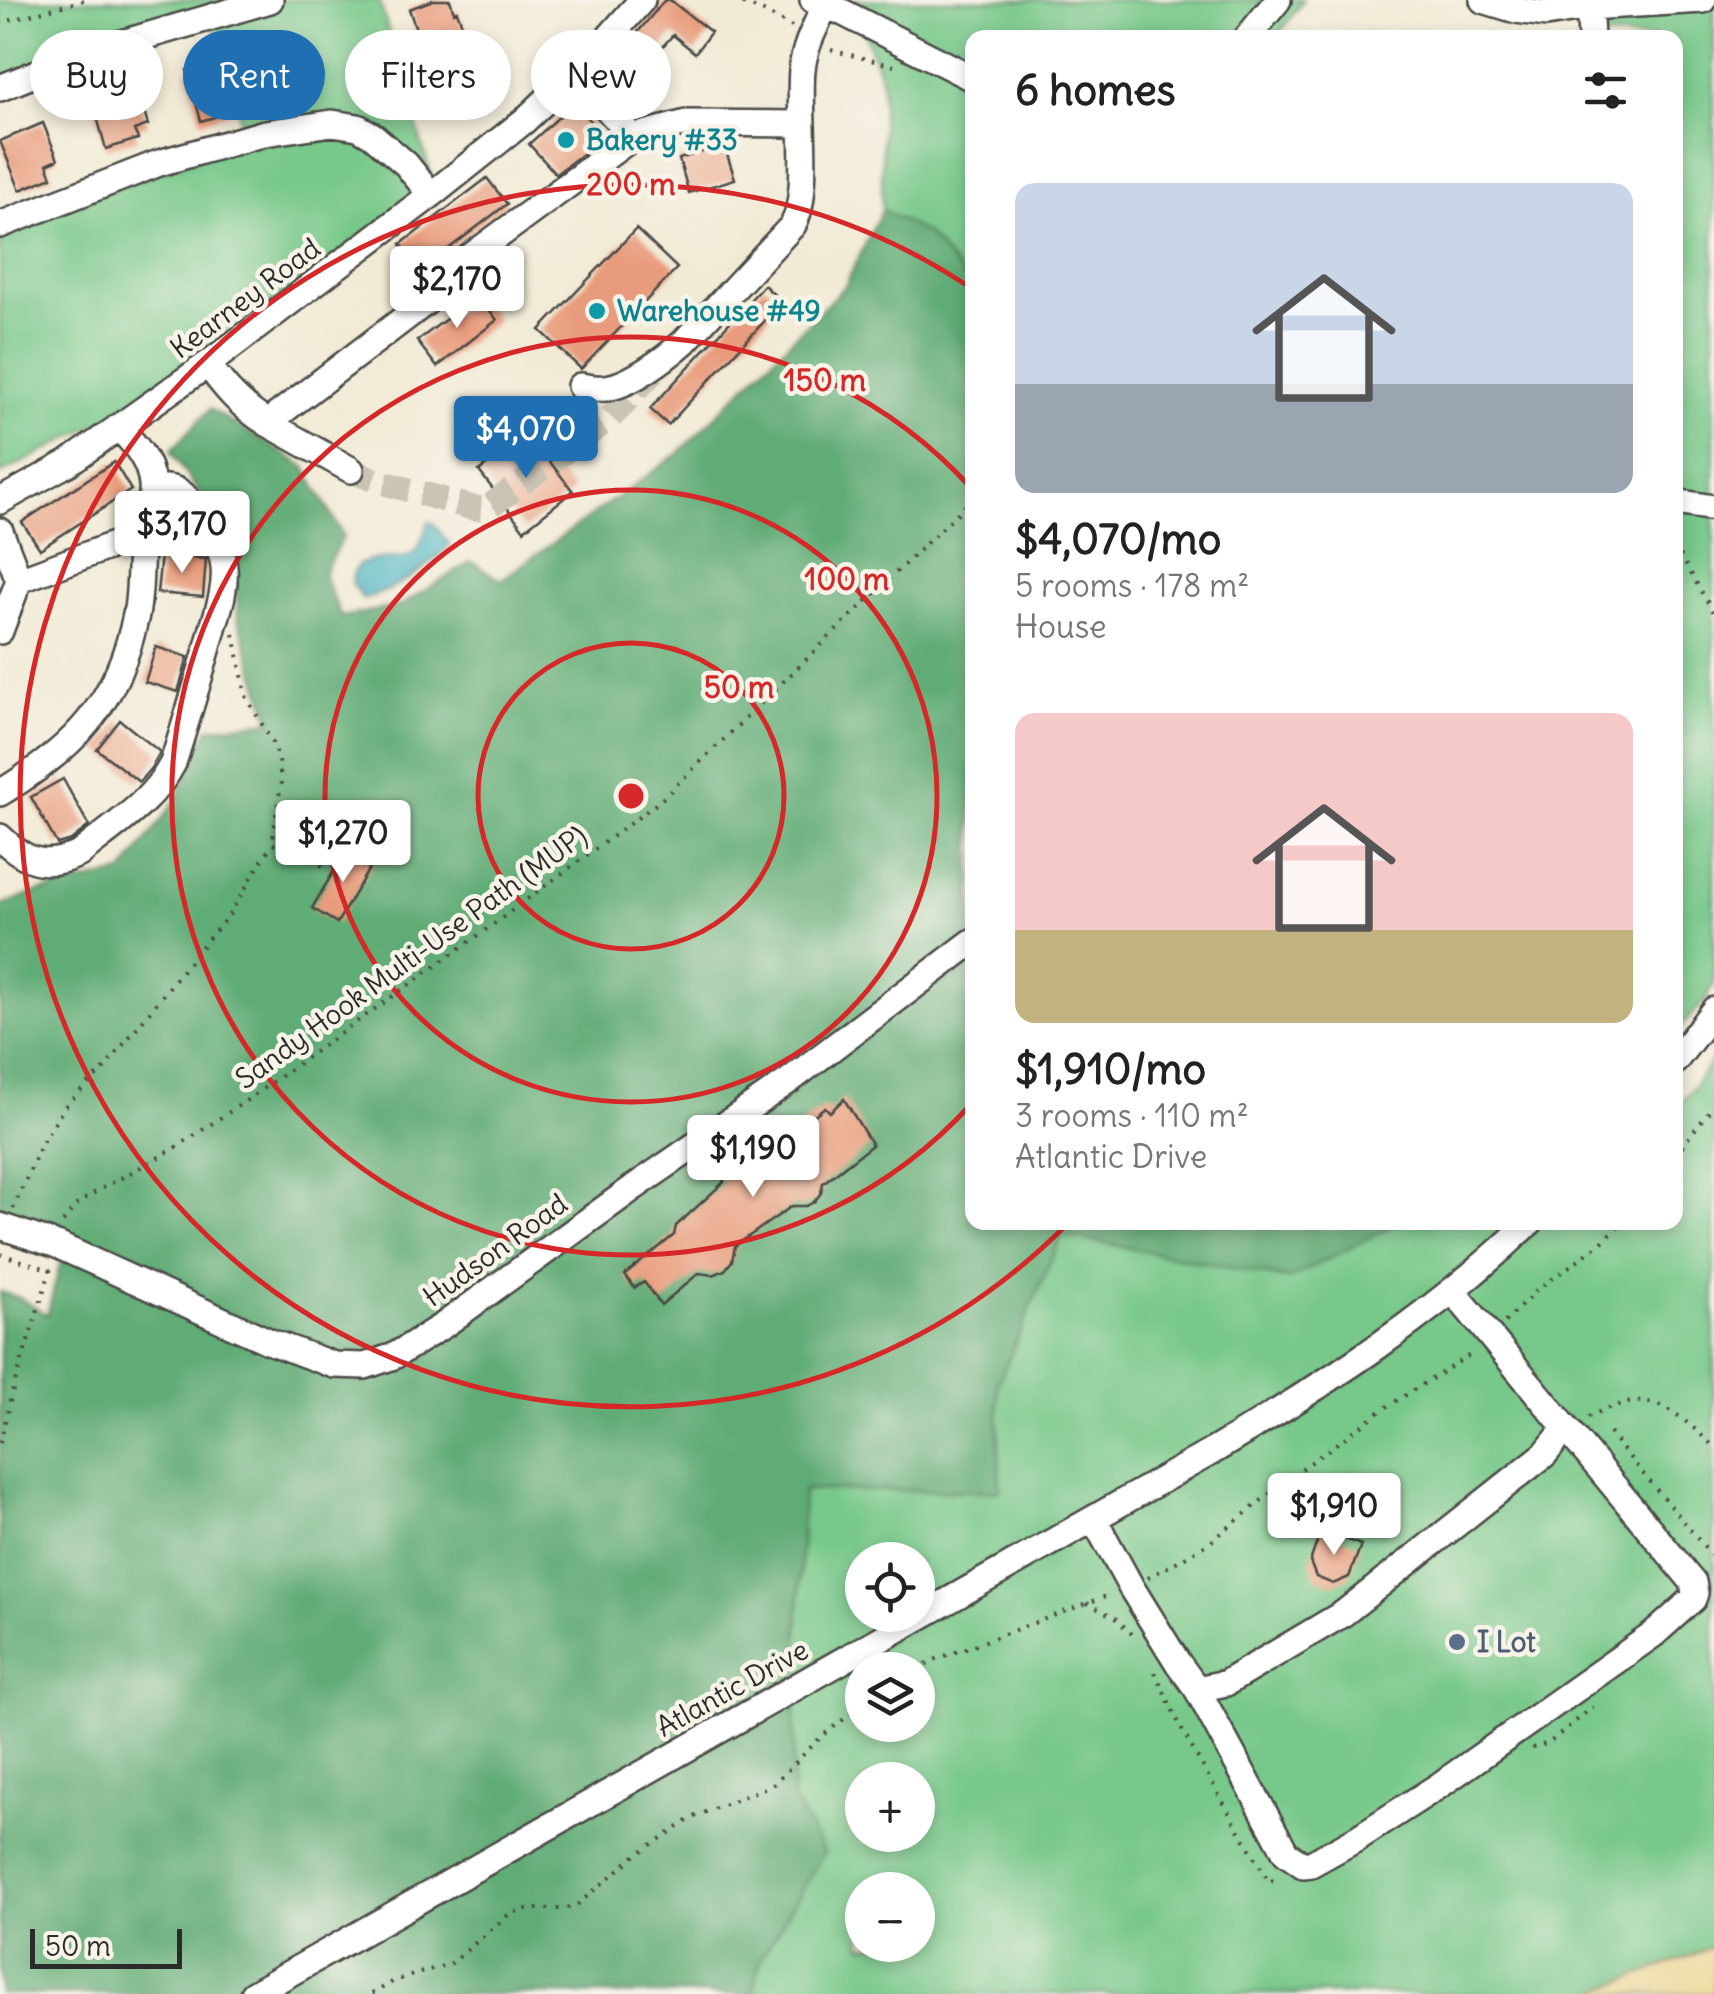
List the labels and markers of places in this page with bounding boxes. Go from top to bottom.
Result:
place label: Bakery #33 [586,122,738,158]
marker: Bakery #33 [555,129,577,151]
pin: $2,170 [376,246,538,331]
place label: Warehouse #49 [617,293,821,329]
marker: Warehouse #49 [586,300,608,322]
pin: $4,070 [445,396,607,481]
pin: $3,170 [101,491,263,576]
centre of rings [613,778,649,814]
pin: $1,270 [262,800,424,885]
pin: $1,190 [672,1115,834,1200]
pin: $1,910 [1253,1473,1415,1558]
place label: I Lot [1477,1624,1536,1660]
marker: I Lot [1446,1631,1468,1653]

